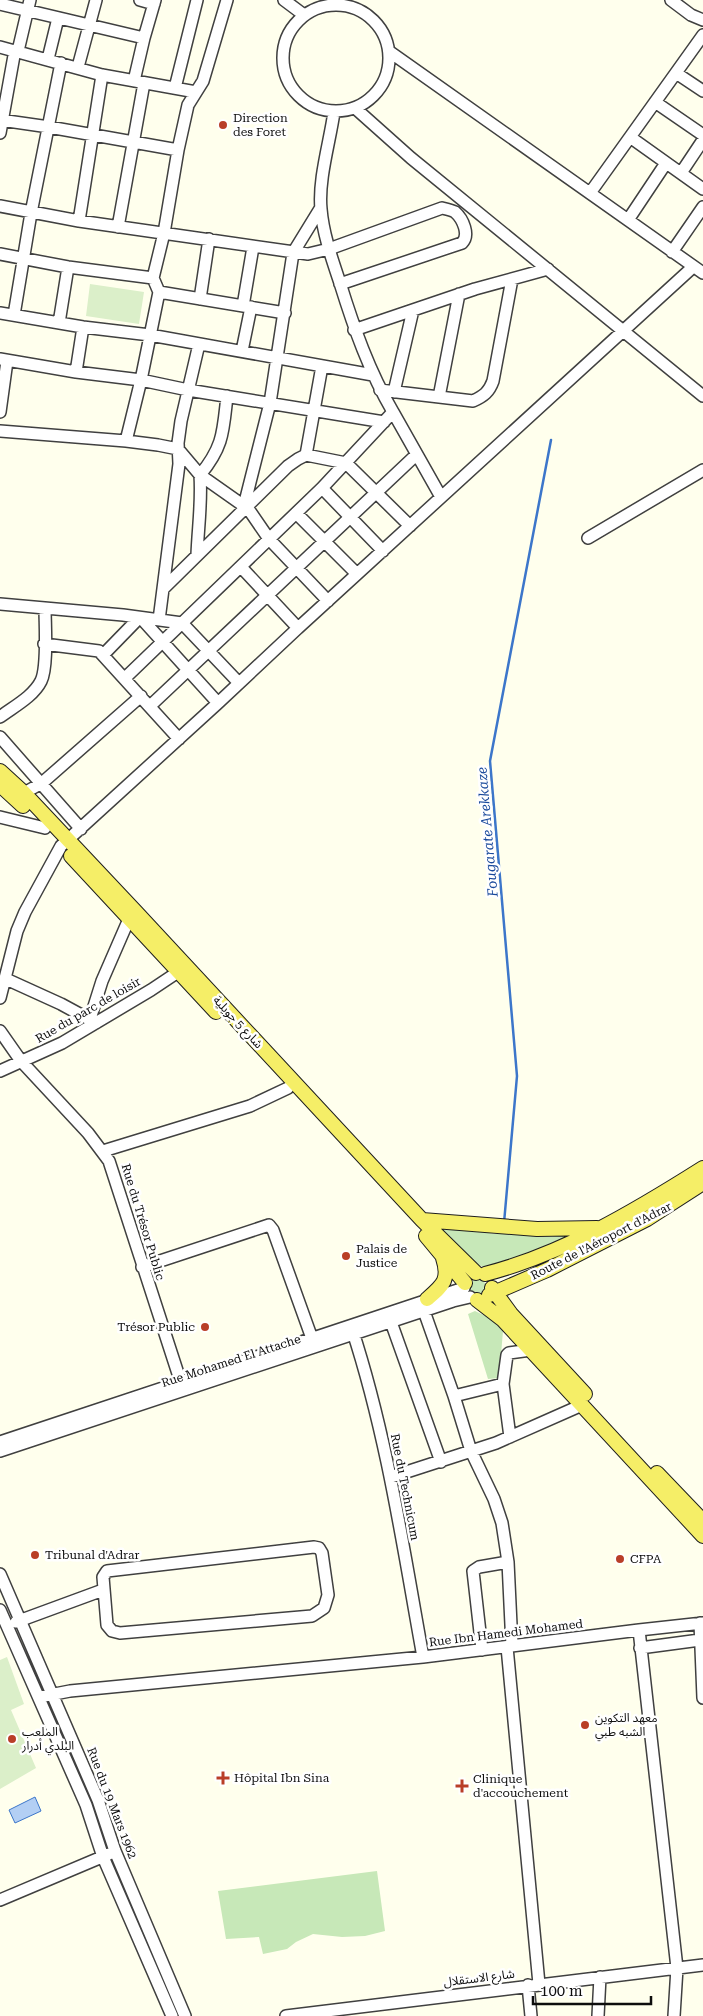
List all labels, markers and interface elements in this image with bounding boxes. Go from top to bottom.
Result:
place label: Direction des Foret [233,111,288,139]
marker: Direction des Foret [217,119,229,131]
water label: Fougarate Arekkaze [473,766,501,899]
street label: Rue du parc de loisir [33,974,143,1046]
street label: شارع 5 جويلية [209,993,266,1052]
street label: Rue du Trésor Public [119,1162,167,1282]
street label: Route de l'Aéroport d'Adrar [528,1199,674,1283]
place label: Palais de Justice [356,1242,407,1270]
marker: Palais de Justice [340,1250,352,1262]
place label: Trésor Public [117,1320,195,1334]
marker: Trésor Public [199,1321,211,1333]
street label: Rue Mohamed El Attache [160,1332,303,1390]
street label: Rue du Technicum [388,1432,422,1542]
place label: Tribunal d'Adrar [45,1548,139,1562]
marker: Tribunal d'Adrar [29,1549,41,1561]
place label: CFPA [630,1552,662,1566]
marker: CFPA [614,1553,626,1565]
street label: Rue Ibn Hamedi Mohamed [428,1617,584,1649]
place label: معهد التكوين الشبه طبي [595,1711,658,1742]
marker: معهد التكوين الشبه طبي [579,1719,591,1731]
place label: الملعب البلدي أدرار [21,1725,74,1756]
marker: الملعب البلدي أدرار [6,1733,18,1745]
street label: Rue du 19 Mars 1962 [84,1745,140,1861]
marker: Hôpital Ibn Sina [216,1771,230,1785]
place label: Hôpital Ibn Sina [234,1771,330,1785]
place label: Clinique d'accouchement [473,1772,569,1800]
marker: Clinique d'accouchement [455,1779,469,1793]
street label: شارع الاستقلال [443,1967,516,1991]
scale bar [533,1974,650,2006]
text: 100 m [540,1982,583,2000]

